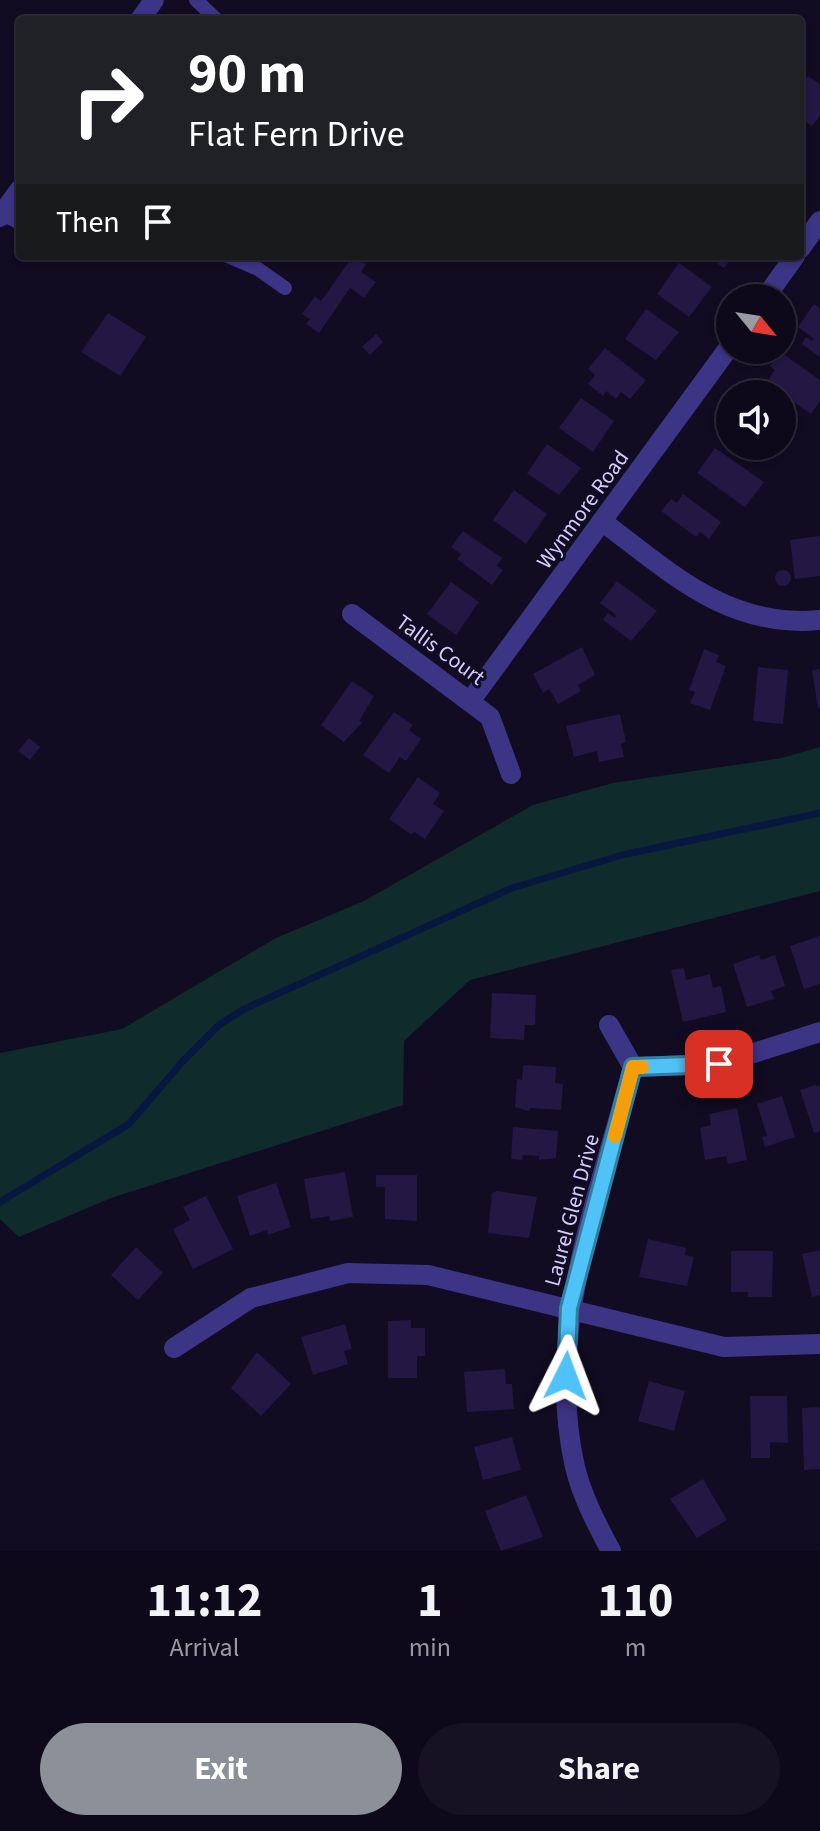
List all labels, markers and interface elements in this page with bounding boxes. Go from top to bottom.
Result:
text: 90 m [188,35,306,114]
icon: right [56,48,160,152]
text: Flat Fern Drive [188,109,405,160]
icon: arrive [136,200,180,244]
text: Then [56,201,120,244]
north arrow [716,284,796,364]
map controls [716,284,796,460]
button: sound [716,380,796,460]
street label: Wynmore Road [529,444,637,576]
street label: Tallis Court [389,607,492,693]
pin [685,1030,753,1098]
icon: arrive [697,1042,741,1086]
street label: Laurel Glen Drive [536,1131,608,1290]
position arrow [524,1334,608,1418]
text: 11:12 [146,1567,262,1635]
text: 1 [417,1567,443,1635]
text: 110 [597,1567,673,1635]
text: Arrival [169,1629,239,1666]
text: min [409,1629,451,1666]
text: m [625,1629,646,1666]
button: Exit [40,1723,402,1815]
button: Share [418,1723,780,1815]

